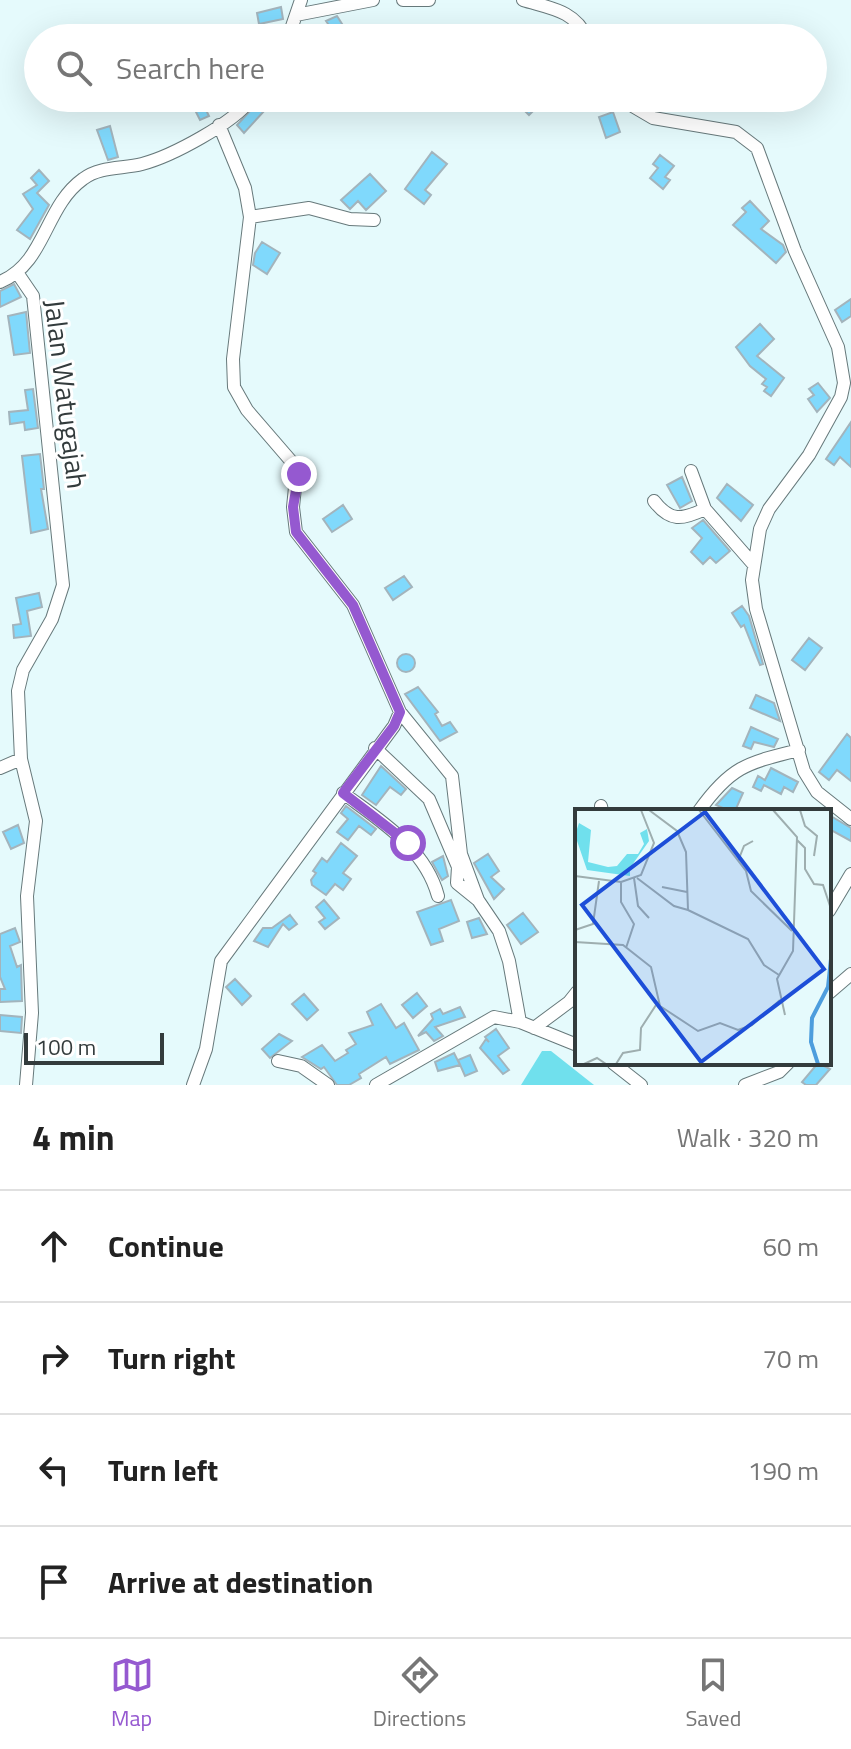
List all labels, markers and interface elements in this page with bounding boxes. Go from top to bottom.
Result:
search box [24,24,827,112]
text: Search here [116,45,265,91]
icon: search [52,46,96,90]
street label: Jalan Watugajah [34,297,99,491]
route end [281,456,317,492]
inset map [575,809,831,1065]
route start [390,825,426,861]
scale bar [24,1029,164,1065]
text: 100 m [36,1030,96,1064]
text: 4 min [32,1111,115,1163]
text: Walk · 320 m [677,1118,819,1157]
text: Continue [108,1223,224,1269]
icon: ahead [32,1224,76,1268]
text: 60 m [762,1227,819,1266]
text: Turn right [108,1335,236,1381]
icon: right [32,1336,76,1380]
text: 70 m [762,1339,819,1378]
text: Turn left [108,1447,218,1493]
icon: left [32,1448,76,1492]
text: 190 m [748,1451,819,1490]
text: Arrive at destination [108,1559,373,1605]
icon: arrive [32,1560,76,1604]
tab: Map [110,1653,154,1735]
tab: Directions [373,1653,466,1735]
tab: Saved [685,1653,741,1735]

